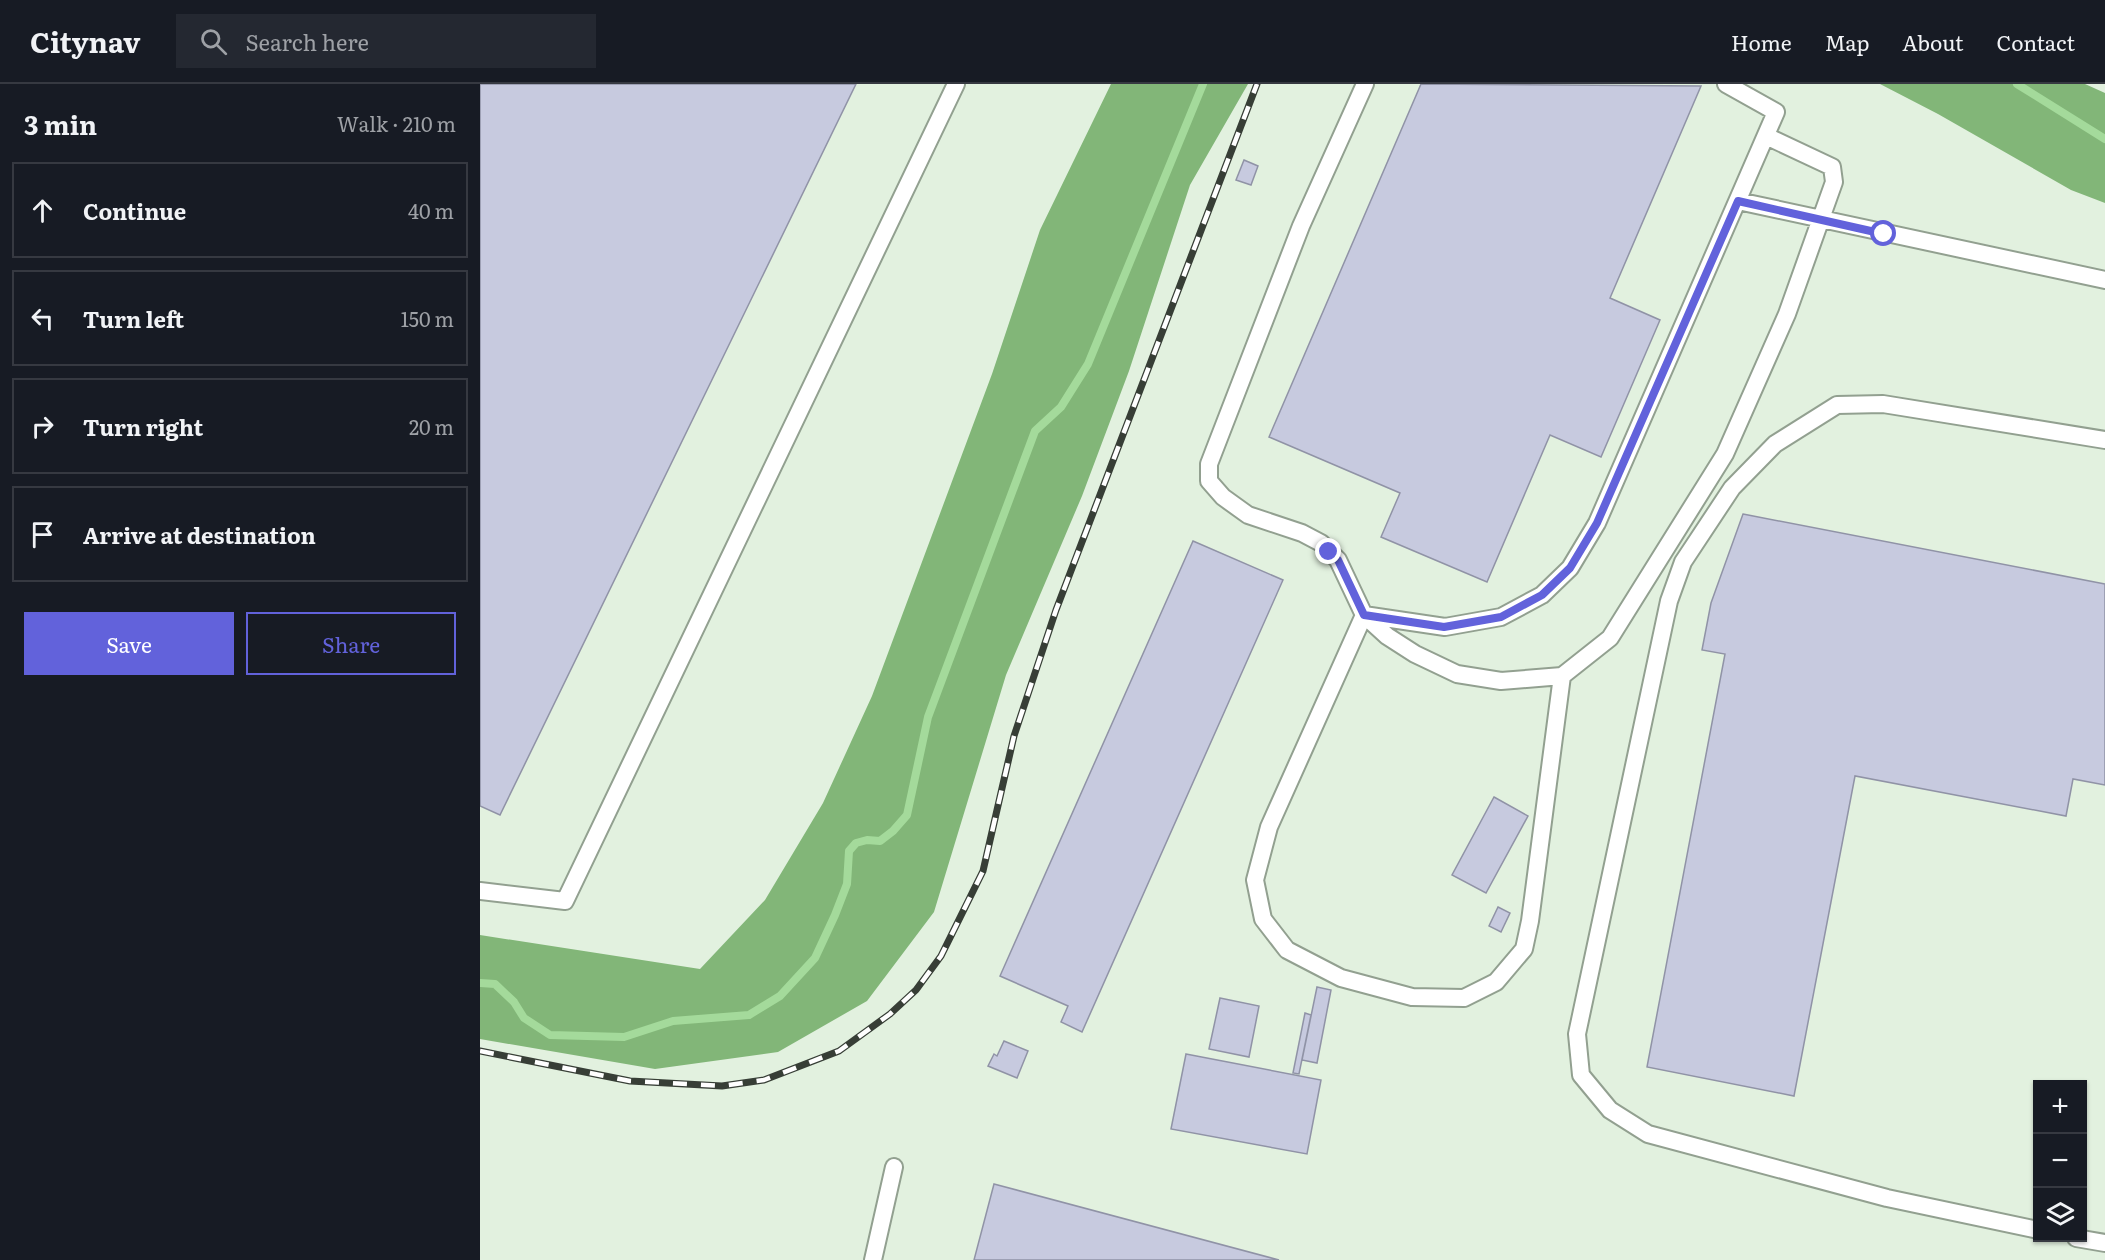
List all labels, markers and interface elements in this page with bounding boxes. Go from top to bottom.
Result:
search box [176,14,596,68]
text: Citynav [30,20,140,62]
icon: search [197,25,230,58]
text: Search here [245,25,369,58]
text: Home [1731,26,1792,57]
text: Map [1825,26,1869,57]
text: About [1902,26,1964,57]
text: Contact [1997,26,2075,57]
text: 3 min [24,104,97,143]
text: Walk · 210 m [337,108,456,138]
icon: ahead [26,194,59,227]
text: Continue [83,194,186,227]
text: 40 m [408,195,454,225]
route start [1870,220,1896,246]
icon: left [26,302,59,335]
text: Turn left [83,302,184,335]
text: 150 m [401,303,454,333]
icon: right [26,410,59,443]
text: Turn right [83,410,203,443]
text: 20 m [409,411,454,441]
icon: arrive [26,518,59,551]
text: Arrive at destination [83,518,316,551]
route end [1315,538,1341,564]
button: Save [24,612,234,675]
button: Share [246,612,456,675]
map controls [2033,1080,2087,1242]
button: + [2033,1080,2087,1134]
button: − [2033,1134,2087,1188]
button: layers [2033,1188,2087,1242]

